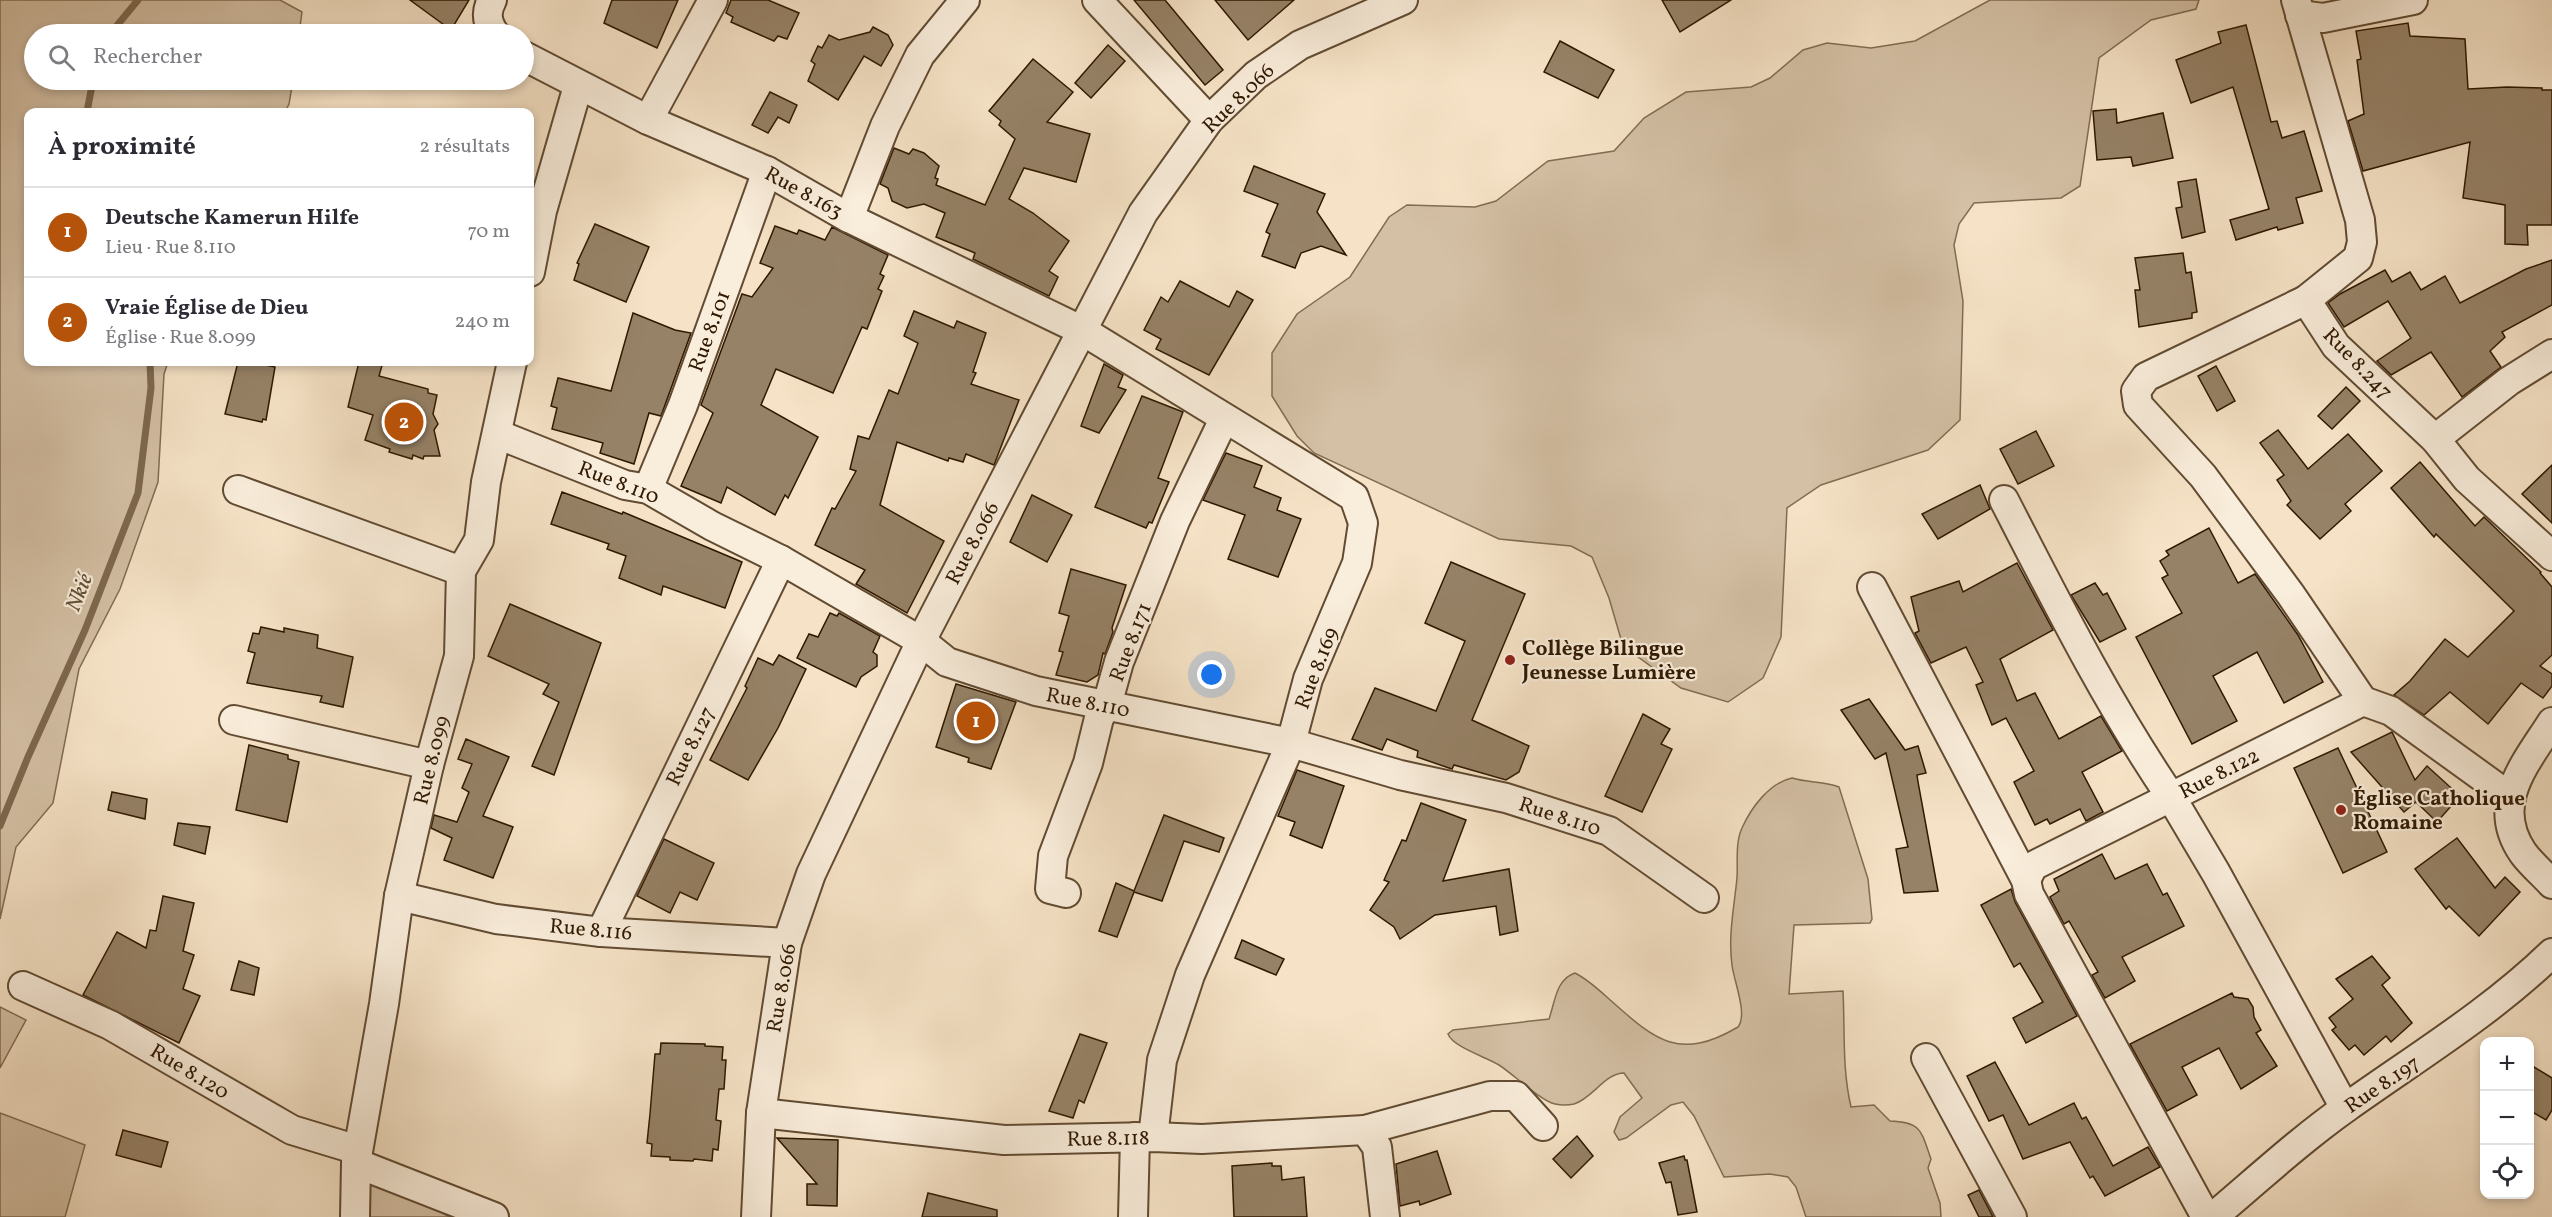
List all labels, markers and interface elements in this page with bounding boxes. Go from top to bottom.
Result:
search box [24,24,534,90]
icon: search [45,41,78,74]
text: Rechercher [93,42,202,73]
street label: Rue 8.066 [1197,57,1282,141]
text: À proximité [48,129,196,165]
text: 2 résultats [419,133,510,161]
street label: Rue 8.163 [759,160,848,227]
text: Deutsche Kamerun Hilfe [105,203,359,234]
text: 1 [63,218,72,246]
text: 70 m [467,218,510,246]
text: Lieu · Rue 8.110 [105,234,236,262]
street label: Rue 8.101 [682,287,739,376]
text: Vraie Église de Dieu [105,293,308,324]
text: 2 [62,308,73,336]
text: 240 m [455,308,510,336]
street label: Rue 8.247 [2315,322,2398,406]
text: Église · Rue 8.099 [105,324,256,352]
pin: 2 [384,400,424,444]
street label: Rue 8.110 [574,455,663,512]
street label: Rue 8.066 [939,497,1007,590]
water label: Nkié [59,568,102,617]
street label: Rue 8.171 [1103,599,1160,686]
street label: Rue 8.169 [1289,623,1346,714]
place label: Collège Bilingue Jeunesse Lumière [1521,635,1696,688]
marker: Collège Bilingue Jeunesse Lumière [1503,653,1517,667]
your location [1197,660,1226,689]
street label: Rue 8.110 [1043,681,1132,726]
pin: 1 [956,698,996,744]
street label: Rue 8.127 [660,702,723,791]
street label: Rue 8.099 [407,713,458,808]
street label: Rue 8.122 [2174,742,2265,807]
place label: Église Catholique Romaine [2353,785,2525,838]
street label: Rue 8.110 [1515,791,1604,844]
marker: Église Catholique Romaine [2334,803,2348,817]
street label: Rue 8.116 [548,912,633,949]
street label: Rue 8.066 [760,941,805,1035]
street label: Rue 8.120 [144,1037,234,1107]
map controls [2480,1037,2534,1199]
button: + [2480,1037,2534,1091]
street label: Rue 8.197 [2339,1049,2426,1121]
button: − [2480,1091,2534,1145]
street label: Rue 8.118 [1066,1124,1150,1155]
button: locate [2480,1145,2534,1199]

